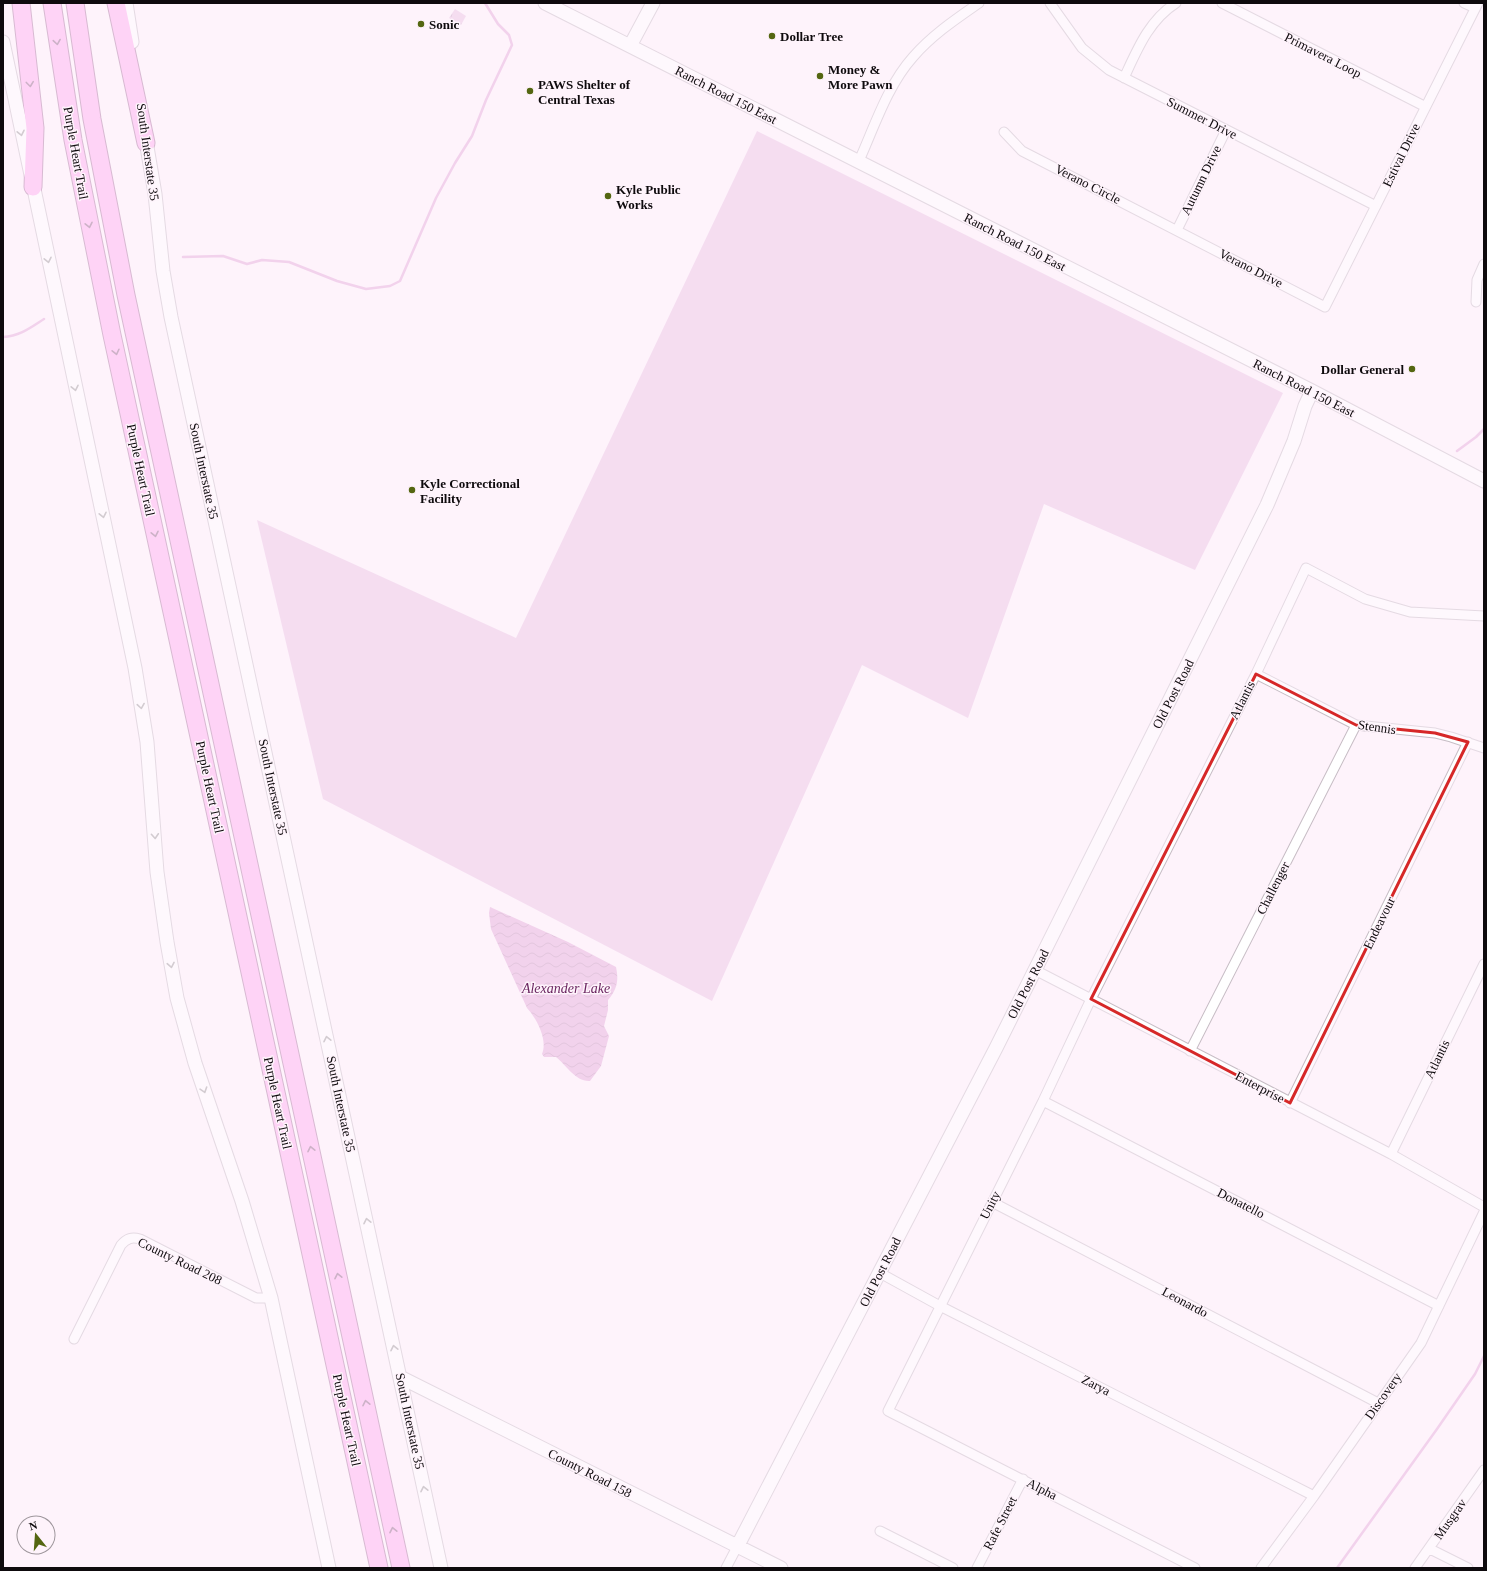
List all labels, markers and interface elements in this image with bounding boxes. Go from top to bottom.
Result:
place label: Sonic [429,17,460,32]
marker: Sonic [416,19,426,29]
place label: Dollar Tree [780,29,843,44]
street label: Primavera Loop [1282,29,1364,81]
marker: Dollar Tree [767,31,777,41]
one-way arrow [52,39,61,45]
place label: Money & More Pawn [828,62,893,92]
street label: Ranch Road 150 East [673,63,780,127]
marker: Money & More Pawn [815,71,825,81]
place label: PAWS Shelter of Central Texas [538,77,631,107]
one-way arrow [25,80,34,87]
marker: PAWS Shelter of Central Texas [525,86,535,96]
street label: Summer Drive [1164,94,1240,142]
street label: South Interstate 35 [134,102,162,202]
street label: Purple Heart Trail [60,105,92,201]
street label: Estival Drive [1379,121,1423,189]
one-way arrow [17,130,25,136]
street label: Autumn Drive [1178,143,1224,217]
street label: Verano Circle [1053,161,1124,207]
place label: Kyle Public Works [616,182,681,212]
marker: Kyle Public Works [603,191,613,201]
street label: Ranch Road 150 East [962,210,1069,274]
one-way arrow [84,222,93,228]
street label: Verano Drive [1217,246,1286,291]
one-way arrow [44,257,52,264]
one-way arrow [111,349,119,355]
street label: Ranch Road 150 East [1251,356,1358,420]
place label: Dollar General [1321,362,1404,377]
marker: Dollar General [1407,364,1417,374]
one-way arrow [71,384,79,391]
street label: South Interstate 35 [186,421,222,521]
street label: Purple Heart Trail [124,423,158,518]
place label: Kyle Correctional Facility [420,476,520,506]
marker: Kyle Correctional Facility [407,485,417,495]
one-way arrow [98,512,106,518]
one-way arrow [151,531,159,537]
street label: Old Post Road [1149,656,1197,731]
street label: Atlantis [1226,678,1258,722]
one-way arrow [136,703,145,709]
street label: Stennis [1357,717,1397,737]
street label: South Interstate 35 [255,737,291,837]
street label: Purple Heart Trail [193,740,227,835]
one-way arrow [150,833,159,839]
street label: Challenger [1253,859,1293,917]
street label: Endeavour [1360,894,1398,952]
street label: Old Post Road [1004,946,1052,1021]
one-way arrow [166,961,175,968]
water label: Alexander Lake [521,981,610,996]
one-way arrow [324,1036,332,1042]
street label: Atlantis [1421,1037,1453,1081]
street label: South Interstate 35 [323,1054,359,1154]
street label: Purple Heart Trail [261,1056,295,1151]
street label: Enterprise [1233,1068,1287,1106]
one-way arrow [199,1087,208,1094]
one-way arrow [307,1145,315,1152]
street label: Donatello [1215,1185,1267,1221]
street label: Unity [977,1188,1004,1222]
one-way arrow [363,1218,371,1224]
street label: County Road 208 [135,1234,225,1288]
street label: Old Post Road [856,1234,904,1309]
one-way arrow [335,1273,343,1279]
street label: Leonardo [1159,1284,1211,1320]
one-way arrow [390,1345,398,1351]
street label: Discovery [1362,1369,1405,1422]
street label: South Interstate 35 [392,1371,428,1471]
street label: Zarya [1079,1371,1113,1399]
street label: Purple Heart Trail [330,1373,364,1468]
one-way arrow [362,1400,370,1406]
street label: County Road 158 [546,1445,634,1501]
street label: Alpha [1024,1475,1060,1503]
one-way arrow [421,1486,429,1492]
street label: Rafe Street [980,1493,1020,1552]
street label: Musgrav [1431,1495,1470,1542]
north arrow [16,1515,56,1555]
text: N [28,1519,39,1532]
one-way arrow [389,1527,398,1533]

